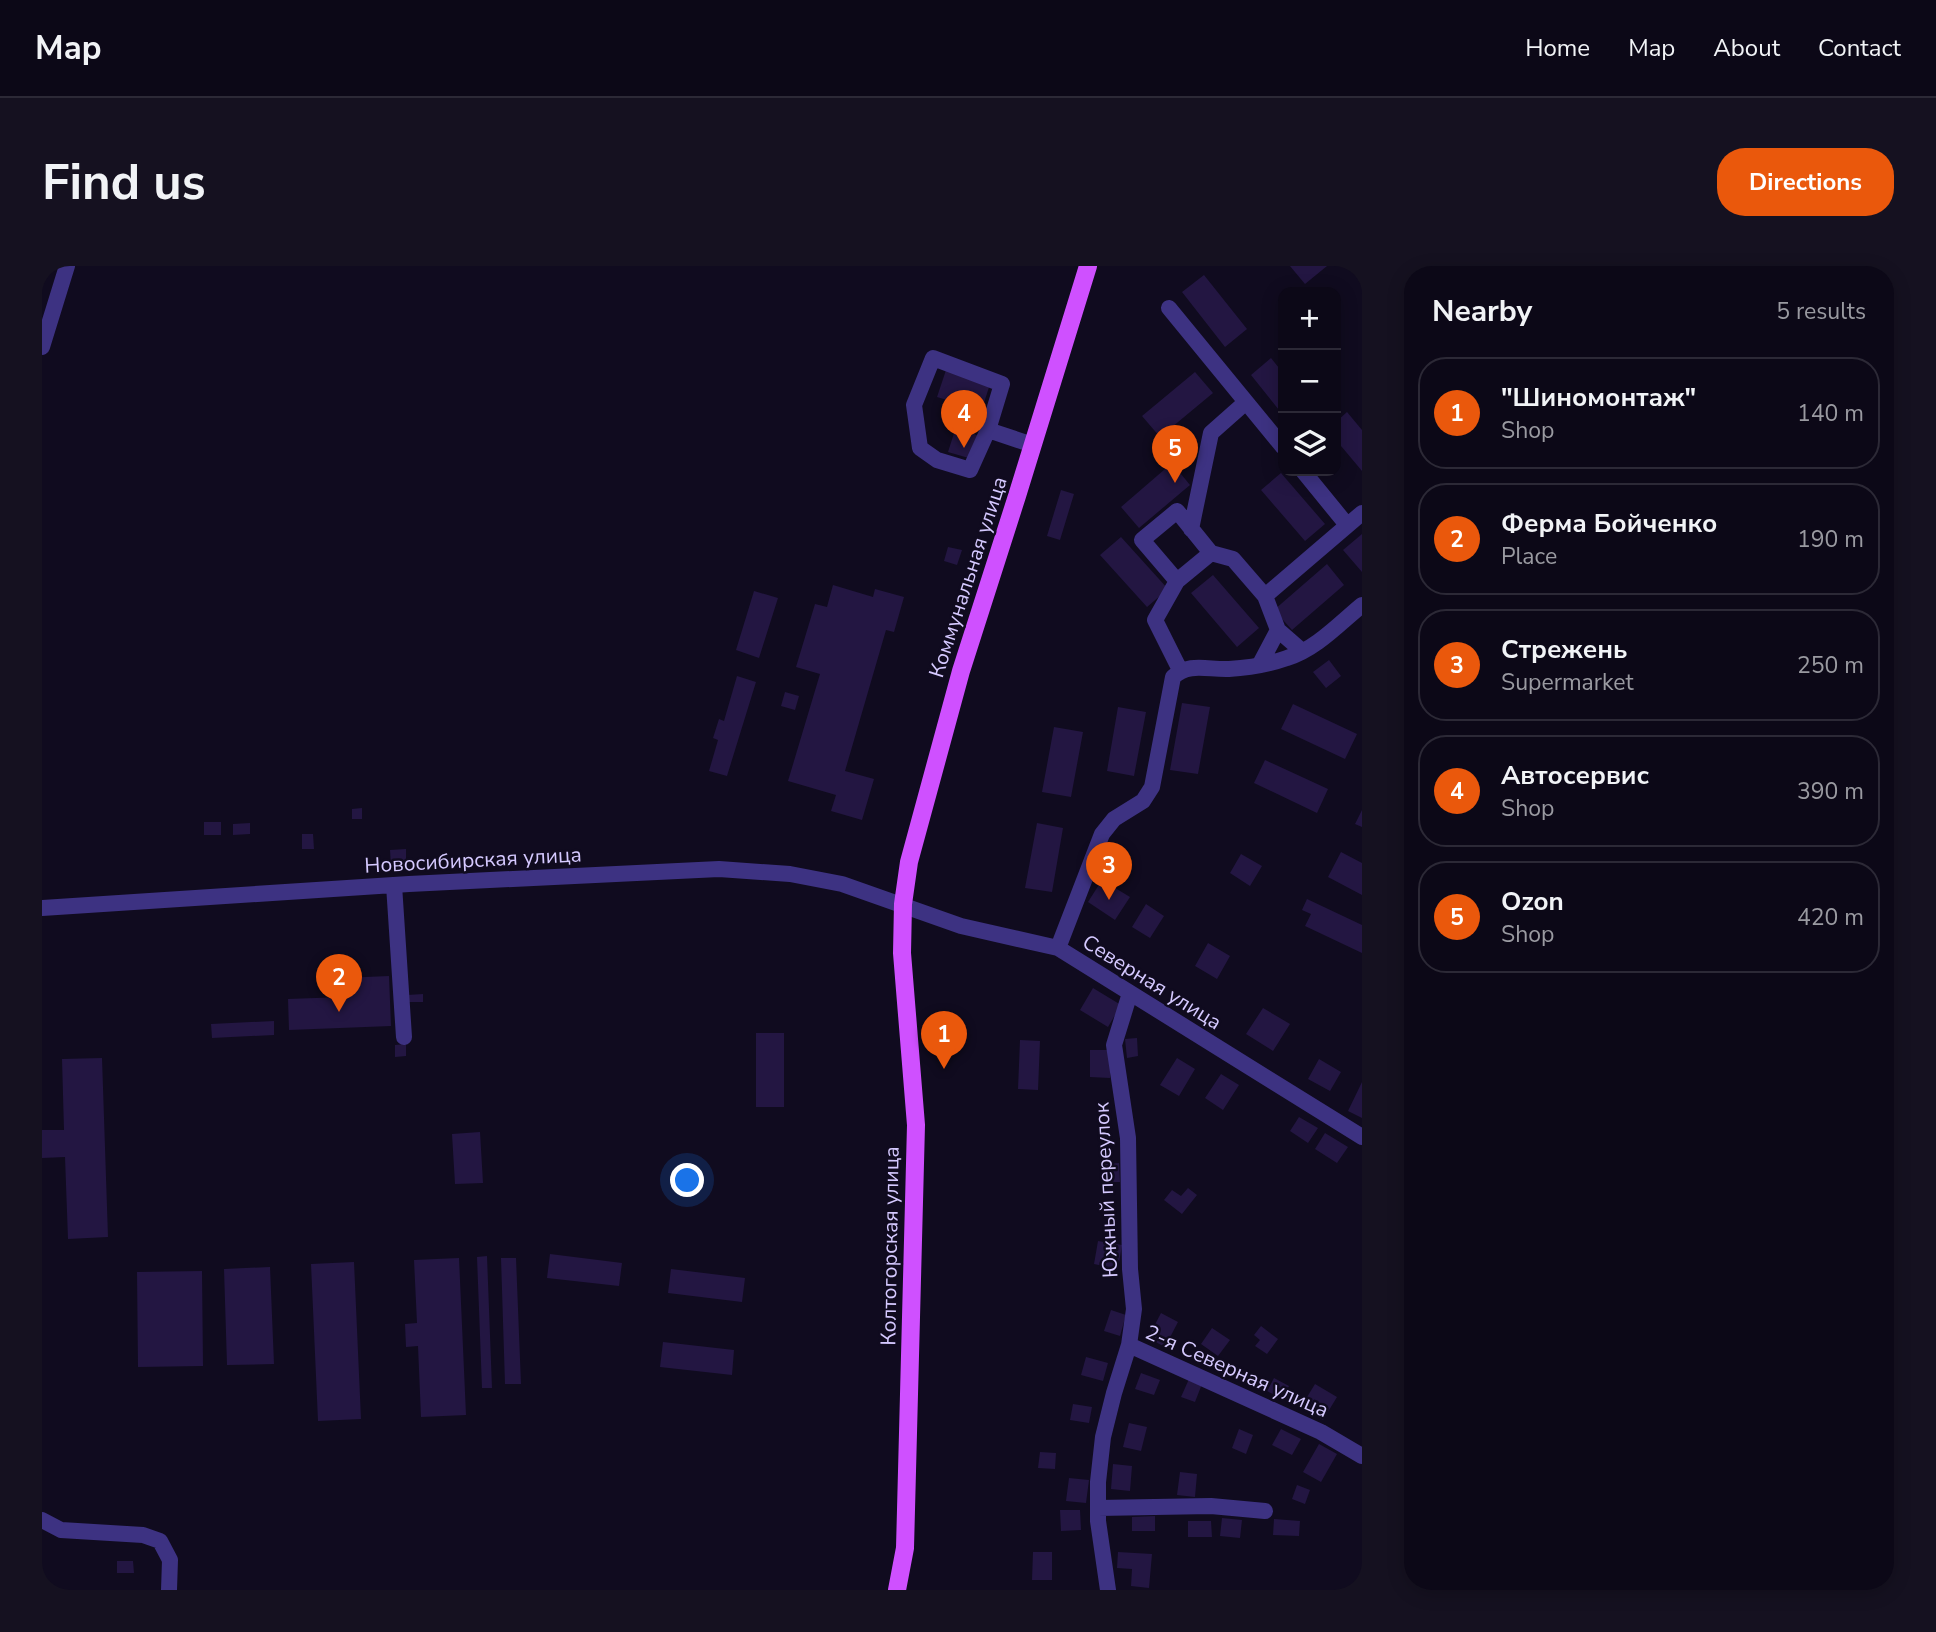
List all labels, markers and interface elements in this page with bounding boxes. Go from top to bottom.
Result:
text: Map [35,26,102,71]
text: Home [1525,32,1590,64]
text: Map [1628,32,1675,64]
text: About [1713,32,1780,64]
text: Contact [1818,32,1901,64]
button: Directions [1717,148,1894,216]
text: Find us [42,149,206,216]
map controls [1278,287,1341,476]
button: + [1278,287,1341,350]
text: Nearby [1432,291,1532,332]
text: 5 results [1776,296,1866,327]
button: − [1278,350,1341,413]
text: "Шиномонтаж" [1501,380,1696,415]
pin: 4 [941,390,987,448]
text: 1 [1450,398,1464,429]
text: 140 m [1797,398,1864,429]
button: layers [1278,413,1341,476]
text: Shop [1501,415,1554,446]
pin: 5 [1152,425,1198,483]
street label: Коммунальная улица [922,473,1014,681]
text: Ферма Бойченко [1501,506,1717,541]
text: 2 [1450,524,1464,555]
text: 190 m [1797,524,1864,555]
text: Place [1501,541,1557,572]
text: Стрежень [1501,632,1628,667]
text: 3 [1450,650,1464,681]
text: 250 m [1797,650,1864,681]
text: Supermarket [1501,667,1634,698]
text: Автосервис [1501,758,1649,793]
text: 4 [1450,776,1464,807]
text: 390 m [1797,776,1864,807]
text: Shop [1501,793,1554,824]
street label: Новосибирская улица [364,840,582,880]
pin: 3 [1086,842,1132,900]
text: Ozon [1501,884,1564,919]
text: 5 [1450,902,1464,933]
text: 420 m [1797,902,1864,933]
text: Shop [1501,919,1554,950]
street label: Северная улица [1077,928,1227,1036]
pin: 2 [316,954,362,1012]
pin: 1 [921,1011,967,1069]
street label: Южный переулок [1087,1101,1125,1279]
street label: Колтогорская улица [874,1146,906,1346]
your location [670,1163,704,1197]
street label: 2-я Северная улица [1141,1318,1333,1424]

